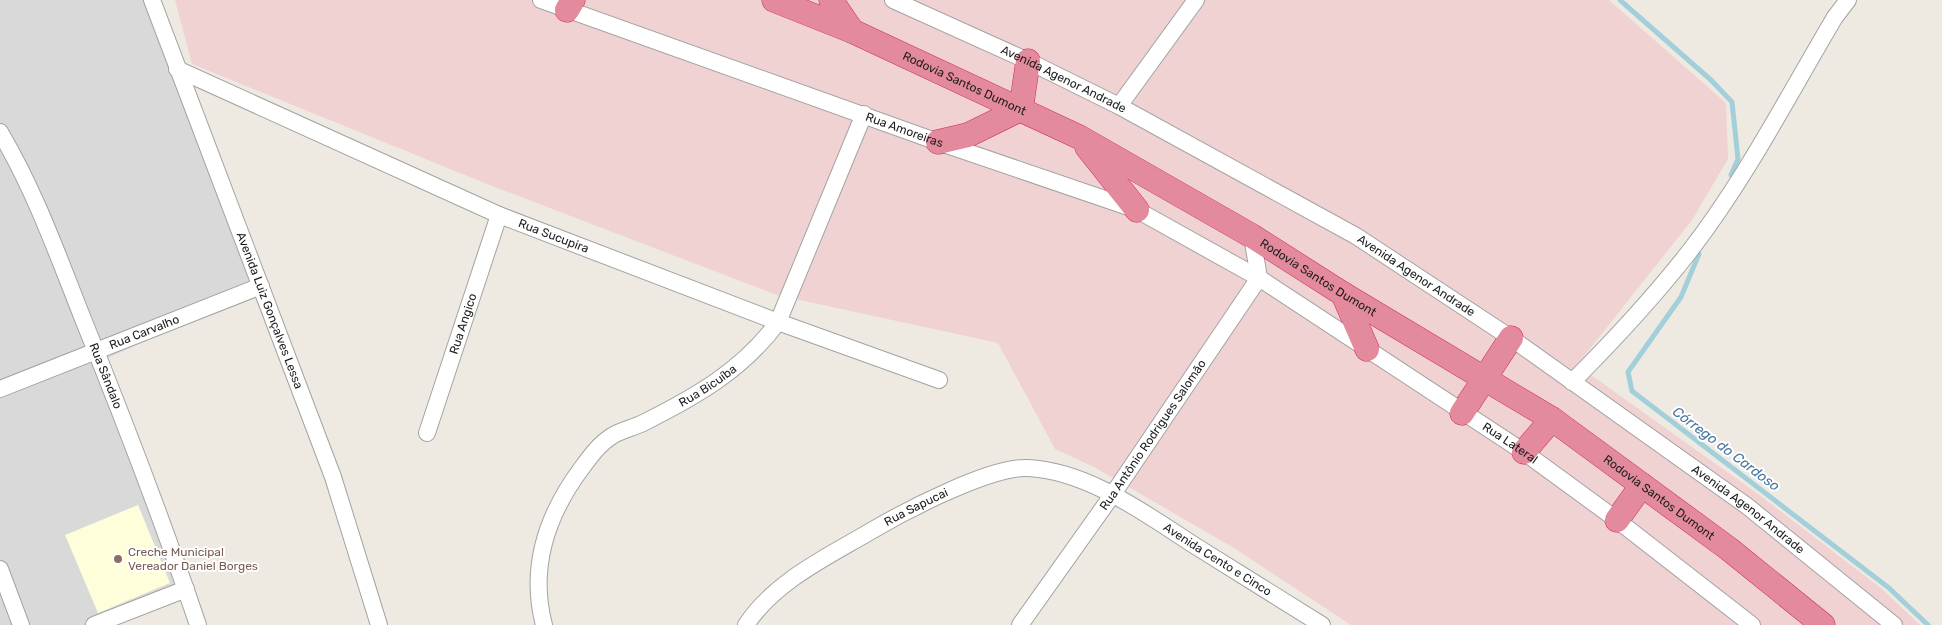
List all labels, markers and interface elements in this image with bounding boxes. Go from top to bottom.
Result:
street label: Avenida Agenor Andrade [999,43,1129,116]
street label: Rodovia Santos Dumont [900,49,1029,118]
street label: Rua Amoreiras [864,110,945,150]
street label: Rua Sucupira [516,216,591,256]
street label: Avenida Luiz Gonçalves Lessa [234,230,306,391]
street label: Avenida Agenor Andrade [1355,232,1478,319]
street label: Rodovia Santos Dumont [1257,236,1379,319]
street label: Rua Angico [446,291,480,356]
street label: Rua Carvalho [107,312,181,352]
street label: Rua Sândalo [86,341,125,411]
street label: Rua Antônio Rodrigues Salomão [1097,357,1209,513]
street label: Rua Bicuíba [676,362,739,410]
water label: Córrego do Cardoso [1669,403,1783,495]
street label: Rua Lateral [1480,420,1540,467]
street label: Rodovia Santos Dumont [1601,452,1718,543]
street label: Avenida Agenor Andrade [1689,462,1807,557]
street label: Rua Sapucai [882,485,950,529]
street label: Avenida Cento e Cinco [1161,520,1274,599]
place label: Creche Municipal Vereador Daniel Borges [128,545,258,573]
marker: Creche Municipal Vereador Daniel Borges [112,553,124,565]

